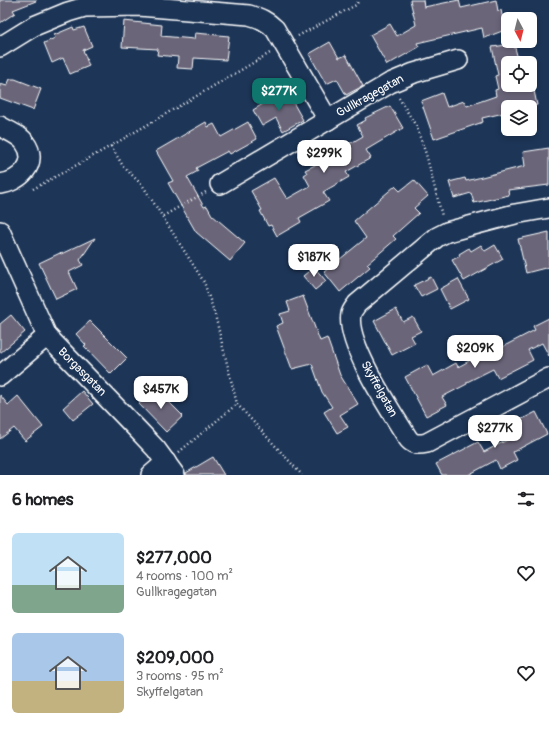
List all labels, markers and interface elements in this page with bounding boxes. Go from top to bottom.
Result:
north arrow [501,12,537,48]
map controls [501,12,537,136]
button: locate [501,56,537,92]
street label: Gullkragegatan [334,71,406,121]
pin: $277K [251,78,307,112]
text: $277K [261,83,297,99]
button: layers [501,100,537,136]
pin: $299K [296,140,352,174]
text: $299K [306,145,342,161]
pin: $187K [286,244,342,278]
text: $187K [297,249,331,265]
pin: $209K [447,335,503,369]
text: $209K [456,340,494,356]
street label: Borgasgatan [55,345,110,400]
street label: Skyffelgatan [357,358,401,420]
pin: $457K [133,376,189,410]
text: $457K [143,381,179,397]
pin: $277K [467,415,523,449]
text: $277K [477,420,513,436]
icon: filters [515,488,537,510]
text: 6 homes [12,489,73,510]
text: $277,000 [136,547,212,568]
icon: home [44,549,92,597]
icon: heart [515,562,537,584]
text: 4 rooms · 100 m² [136,568,233,584]
text: Gullkragegatan [136,584,217,600]
text: $209,000 [136,647,214,668]
icon: home [44,649,92,697]
icon: heart [515,662,537,684]
text: 3 rooms · 95 m² [136,668,224,684]
text: Skyffelgatan [136,684,203,700]

